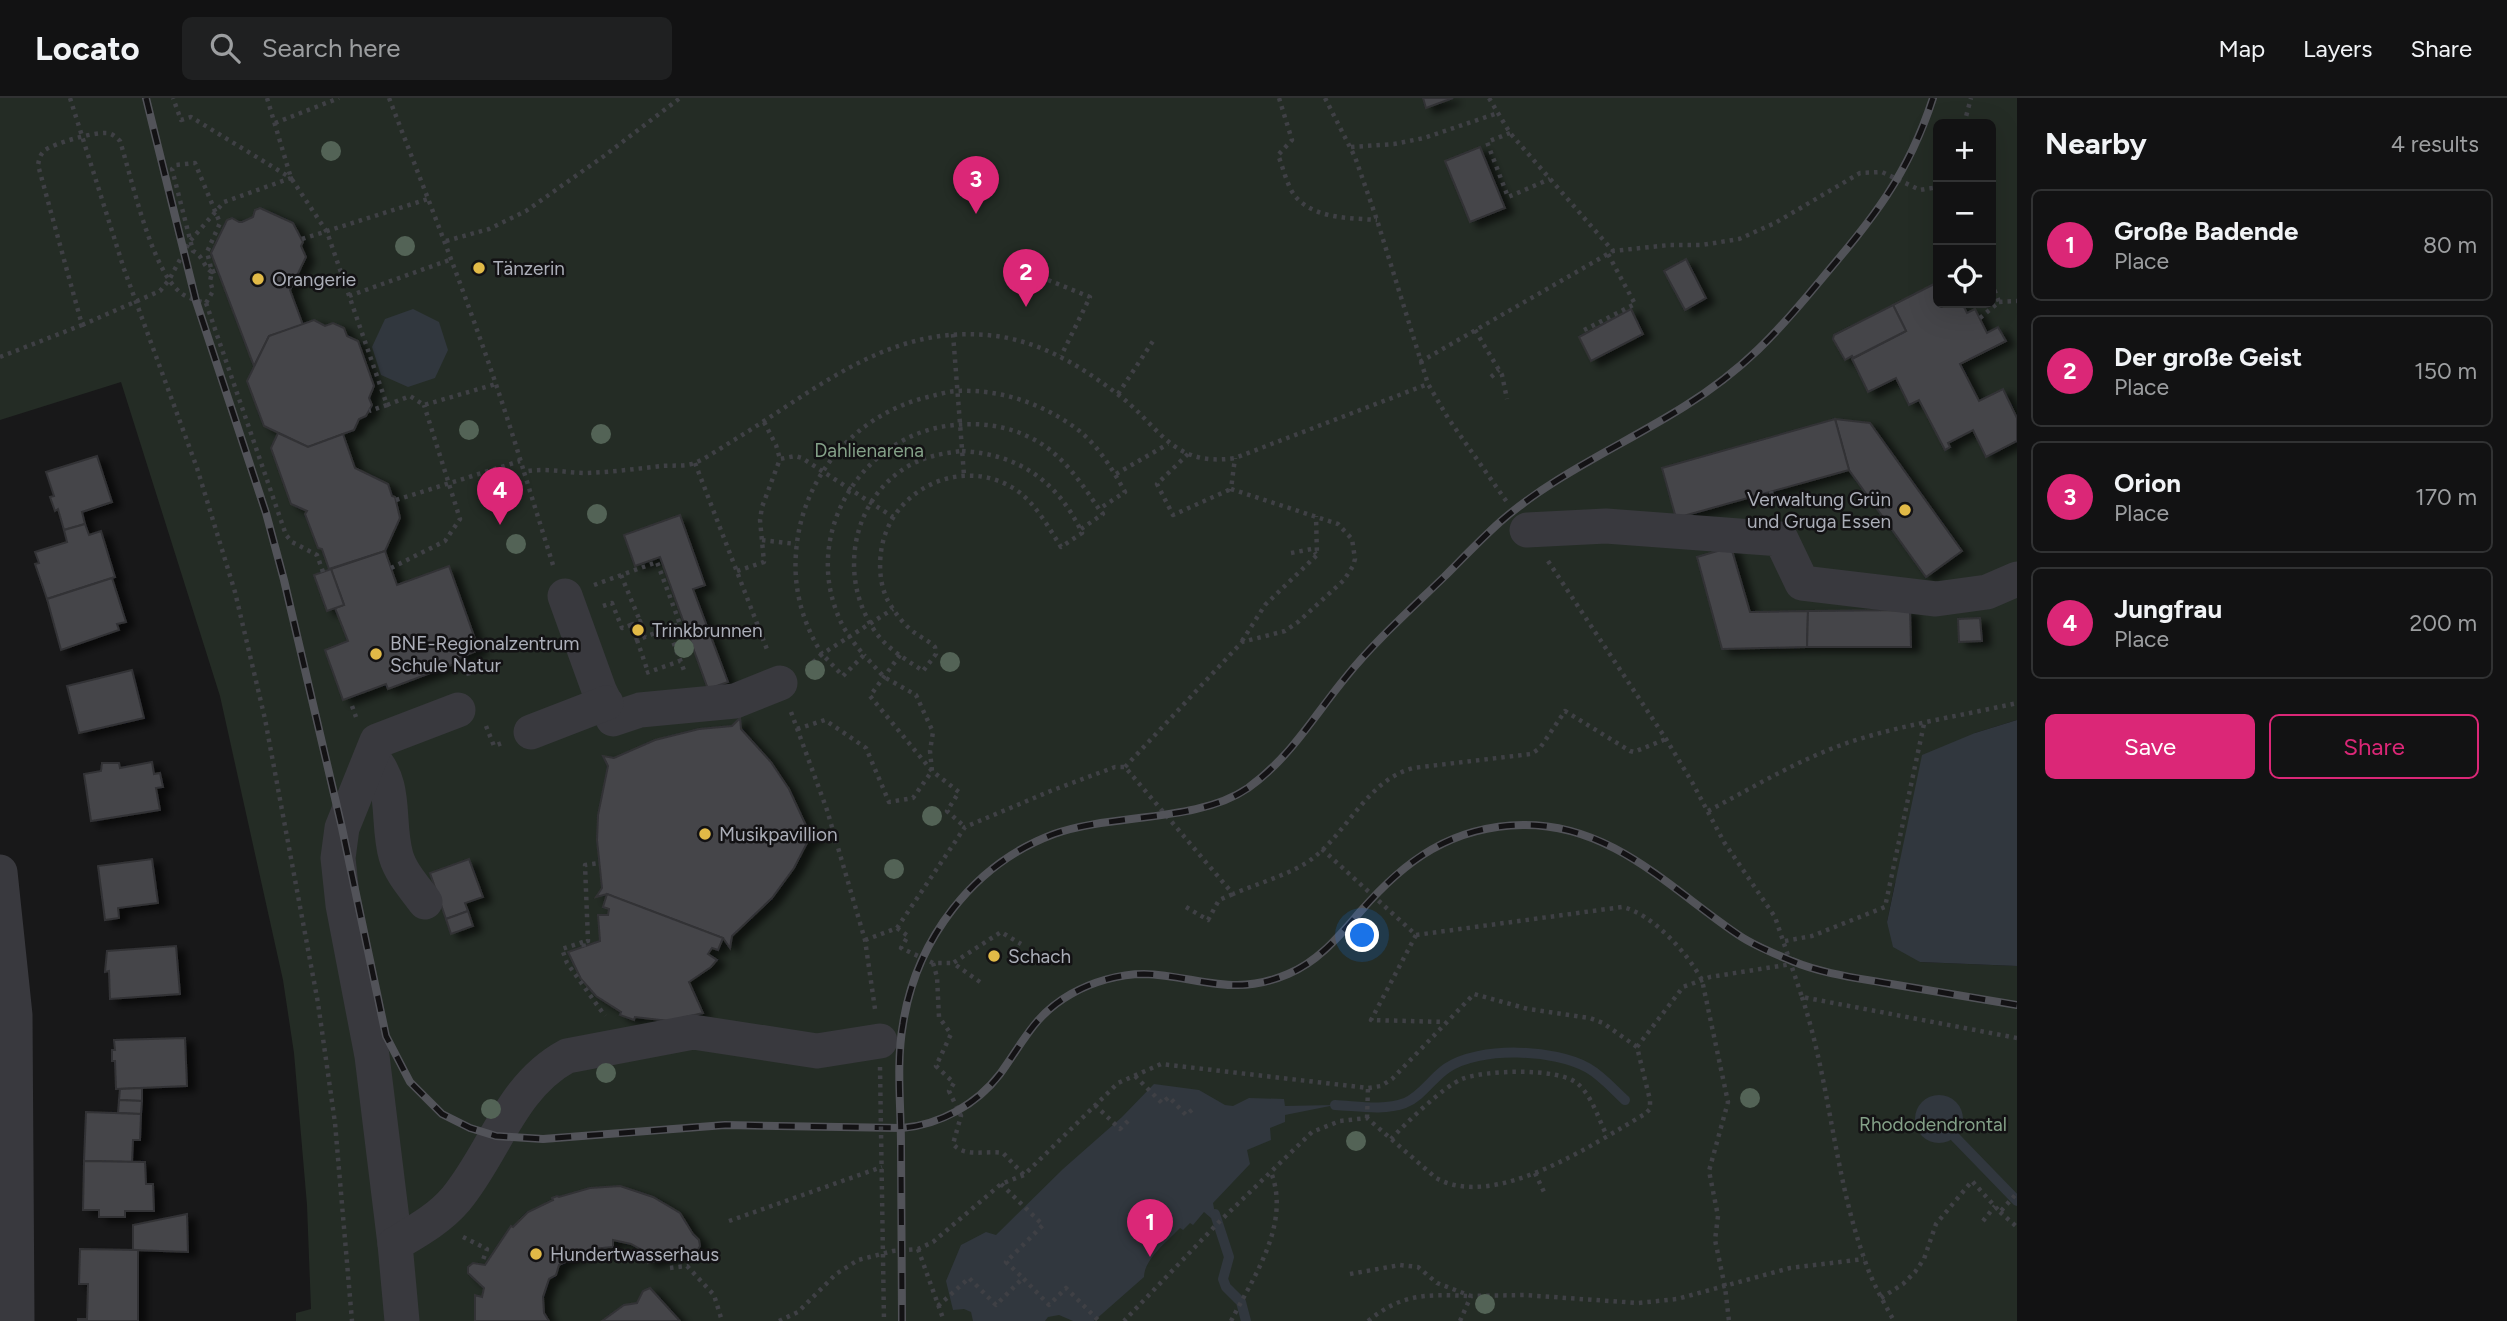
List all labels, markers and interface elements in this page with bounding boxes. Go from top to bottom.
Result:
search box [182,17,672,80]
text: Locato [35,29,140,68]
icon: search [206,29,244,67]
text: Search here [262,32,401,64]
text: Map [2218,34,2265,63]
text: Layers [2303,34,2372,63]
text: Share [2410,34,2472,63]
map controls [1933,119,1996,308]
button: + [1933,119,1996,182]
text: Nearby [2045,125,2147,162]
text: 4 results [2391,130,2479,158]
pin: 3 [953,156,999,214]
button: − [1933,182,1996,245]
text: Große Badende [2114,215,2298,247]
text: 1 [2065,231,2075,259]
text: 80 m [2423,231,2477,259]
button: locate [1933,245,1996,308]
text: Place [2114,247,2169,275]
pin: 2 [1003,249,1049,307]
place label: Tänzerin [493,257,565,280]
marker: Tänzerin [471,260,487,276]
place label: Orangerie [272,268,356,291]
marker: Orangerie [250,271,266,287]
text: Der große Geist [2114,341,2302,373]
text: 2 [2063,357,2077,385]
text: 150 m [2414,357,2477,385]
text: Place [2114,373,2169,401]
park label: Dahlienarena [814,439,924,462]
pin: 4 [477,467,523,525]
text: Orion [2114,467,2181,499]
text: 3 [2064,483,2076,511]
text: 170 m [2415,483,2477,511]
place label: Verwaltung Grün und Gruga Essen [1747,488,1891,533]
text: Place [2114,499,2169,527]
marker: Verwaltung Grün und Gruga Essen [1897,502,1913,518]
text: Jungfrau [2114,593,2222,625]
text: 4 [2063,609,2077,637]
text: 200 m [2409,609,2477,637]
place label: Trinkbrunnen [652,619,763,642]
marker: Trinkbrunnen [630,622,646,638]
text: Place [2114,625,2169,653]
place label: BNE-Regionalzentrum Schule Natur [390,632,580,677]
marker: BNE-Regionalzentrum Schule Natur [368,646,384,662]
button: Save [2045,714,2255,779]
button: Share [2269,714,2479,779]
place label: Musikpavillion [719,823,838,846]
marker: Musikpavillion [697,826,713,842]
your location [1345,918,1379,952]
place label: Schach [1008,945,1071,968]
marker: Schach [986,948,1002,964]
park label: Rhododendrontal [1859,1113,2007,1136]
pin: 1 [1127,1199,1173,1257]
place label: Hundertwasserhaus [550,1243,719,1266]
marker: Hundertwasserhaus [528,1246,544,1262]

